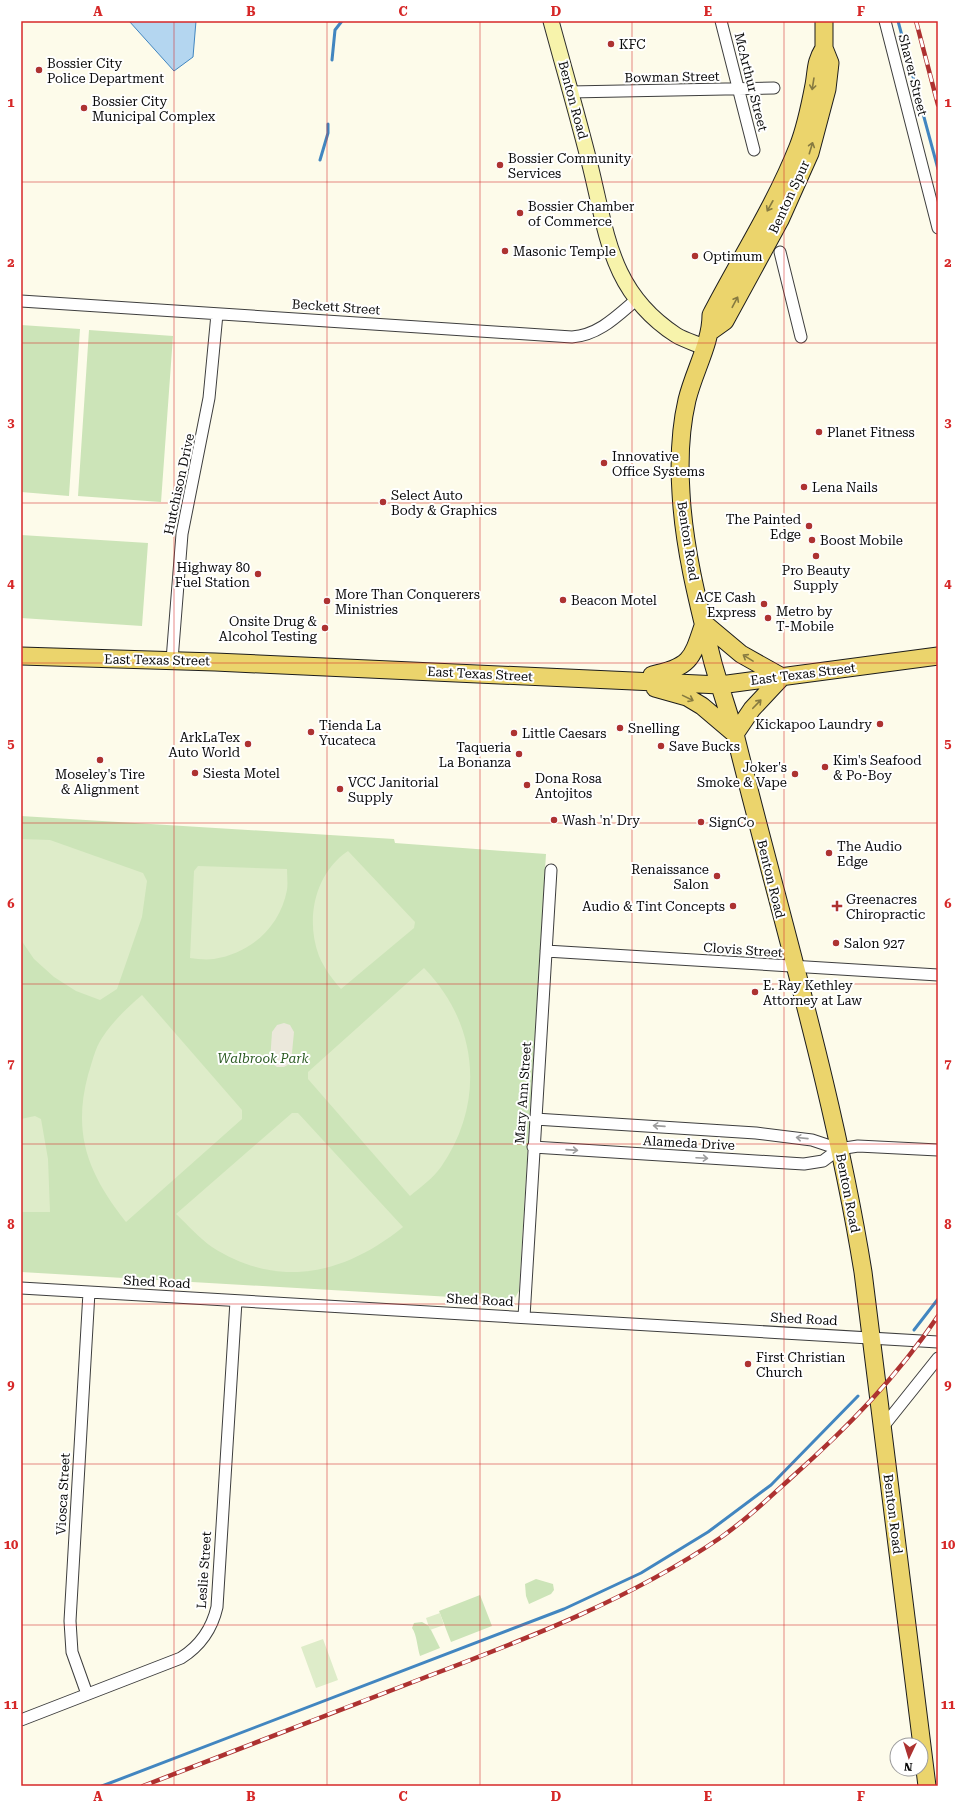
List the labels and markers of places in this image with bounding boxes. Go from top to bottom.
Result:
place label: KFC [619,37,646,52]
marker: KFC [606,39,616,49]
place label: Bossier City Police Department [47,56,164,86]
marker: Bossier City Police Department [34,65,44,75]
place label: Bossier City Municipal Complex [92,94,216,124]
marker: Bossier City Municipal Complex [79,103,89,113]
place label: Bossier Community Services [508,151,632,181]
marker: Bossier Community Services [495,160,505,170]
place label: Bossier Chamber of Commerce [528,199,635,229]
marker: Bossier Chamber of Commerce [515,208,525,218]
place label: Masonic Temple [513,244,616,259]
marker: Masonic Temple [500,246,510,256]
place label: Optimum [703,249,763,264]
marker: Optimum [690,251,700,261]
place label: Planet Fitness [827,425,915,440]
marker: Planet Fitness [814,427,824,437]
place label: Innovative Office Systems [612,449,705,479]
marker: Innovative Office Systems [599,458,609,468]
place label: Lena Nails [812,480,878,495]
marker: Lena Nails [799,482,809,492]
place label: Select Auto Body & Graphics [391,488,497,518]
marker: Select Auto Body & Graphics [378,497,388,507]
place label: The Painted Edge [726,512,802,542]
marker: The Painted Edge [804,521,814,531]
place label: Boost Mobile [820,533,903,548]
marker: Boost Mobile [807,535,817,545]
marker: Pro Beauty Supply [811,551,821,561]
place label: Highway 80 Fuel Station [175,560,251,590]
place label: Pro Beauty Supply [782,563,851,593]
marker: Highway 80 Fuel Station [253,569,263,579]
place label: More Than Conquerers Ministries [335,587,480,617]
place label: ACE Cash Express [695,590,757,620]
place label: Beacon Motel [571,593,657,608]
marker: Beacon Motel [558,595,568,605]
marker: More Than Conquerers Ministries [322,596,332,606]
marker: ACE Cash Express [759,599,769,609]
place label: Metro by T-Mobile [776,604,834,634]
marker: Metro by T-Mobile [763,613,773,623]
place label: Onsite Drug & Alcohol Testing [219,614,318,644]
marker: Onsite Drug & Alcohol Testing [320,623,330,633]
place label: Kickapoo Laundry [755,717,872,732]
place label: Tienda La Yucateca [319,718,381,748]
marker: Kickapoo Laundry [875,719,885,729]
place label: Snelling [628,721,680,736]
marker: Snelling [615,723,625,733]
place label: Little Caesars [522,726,607,741]
marker: Tienda La Yucateca [306,727,316,737]
marker: Little Caesars [509,728,519,738]
place label: ArkLaTex Auto World [169,730,241,760]
marker: ArkLaTex Auto World [243,739,253,749]
place label: Save Bucks [669,739,740,754]
place label: Taqueria La Bonanza [439,740,511,770]
marker: Save Bucks [656,741,666,751]
marker: Taqueria La Bonanza [514,749,524,759]
place label: Kim's Seafood & Po-Boy [833,753,922,783]
marker: Moseley's Tire & Alignment [95,755,105,765]
place label: Joker's Smoke & Vape [697,760,787,790]
marker: Kim's Seafood & Po-Boy [820,762,830,772]
place label: Siesta Motel [203,766,280,781]
place label: Moseley's Tire & Alignment [55,767,145,797]
marker: Siesta Motel [190,768,200,778]
marker: Joker's Smoke & Vape [790,769,800,779]
place label: Dona Rosa Antojitos [535,771,602,801]
place label: VCC Janitorial Supply [348,775,439,805]
marker: Dona Rosa Antojitos [522,780,532,790]
marker: VCC Janitorial Supply [335,784,345,794]
place label: Wash 'n' Dry [562,813,640,828]
marker: Wash 'n' Dry [549,815,559,825]
place label: SignCo [709,815,754,830]
marker: SignCo [696,817,706,827]
place label: The Audio Edge [837,839,902,869]
marker: The Audio Edge [824,848,834,858]
place label: Renaissance Salon [631,862,710,892]
marker: Renaissance Salon [712,871,722,881]
place label: Greenacres Chiropractic [846,892,925,922]
place label: Audio & Tint Concepts [582,899,725,914]
marker: Greenacres Chiropractic [831,900,843,912]
marker: Audio & Tint Concepts [728,901,738,911]
place label: Salon 927 [844,936,905,951]
marker: Salon 927 [831,938,841,948]
place label: E. Ray Kethley Attorney at Law [763,978,862,1008]
marker: E. Ray Kethley Attorney at Law [750,987,760,997]
place label: First Christian Church [756,1350,846,1380]
marker: First Christian Church [743,1359,753,1369]

